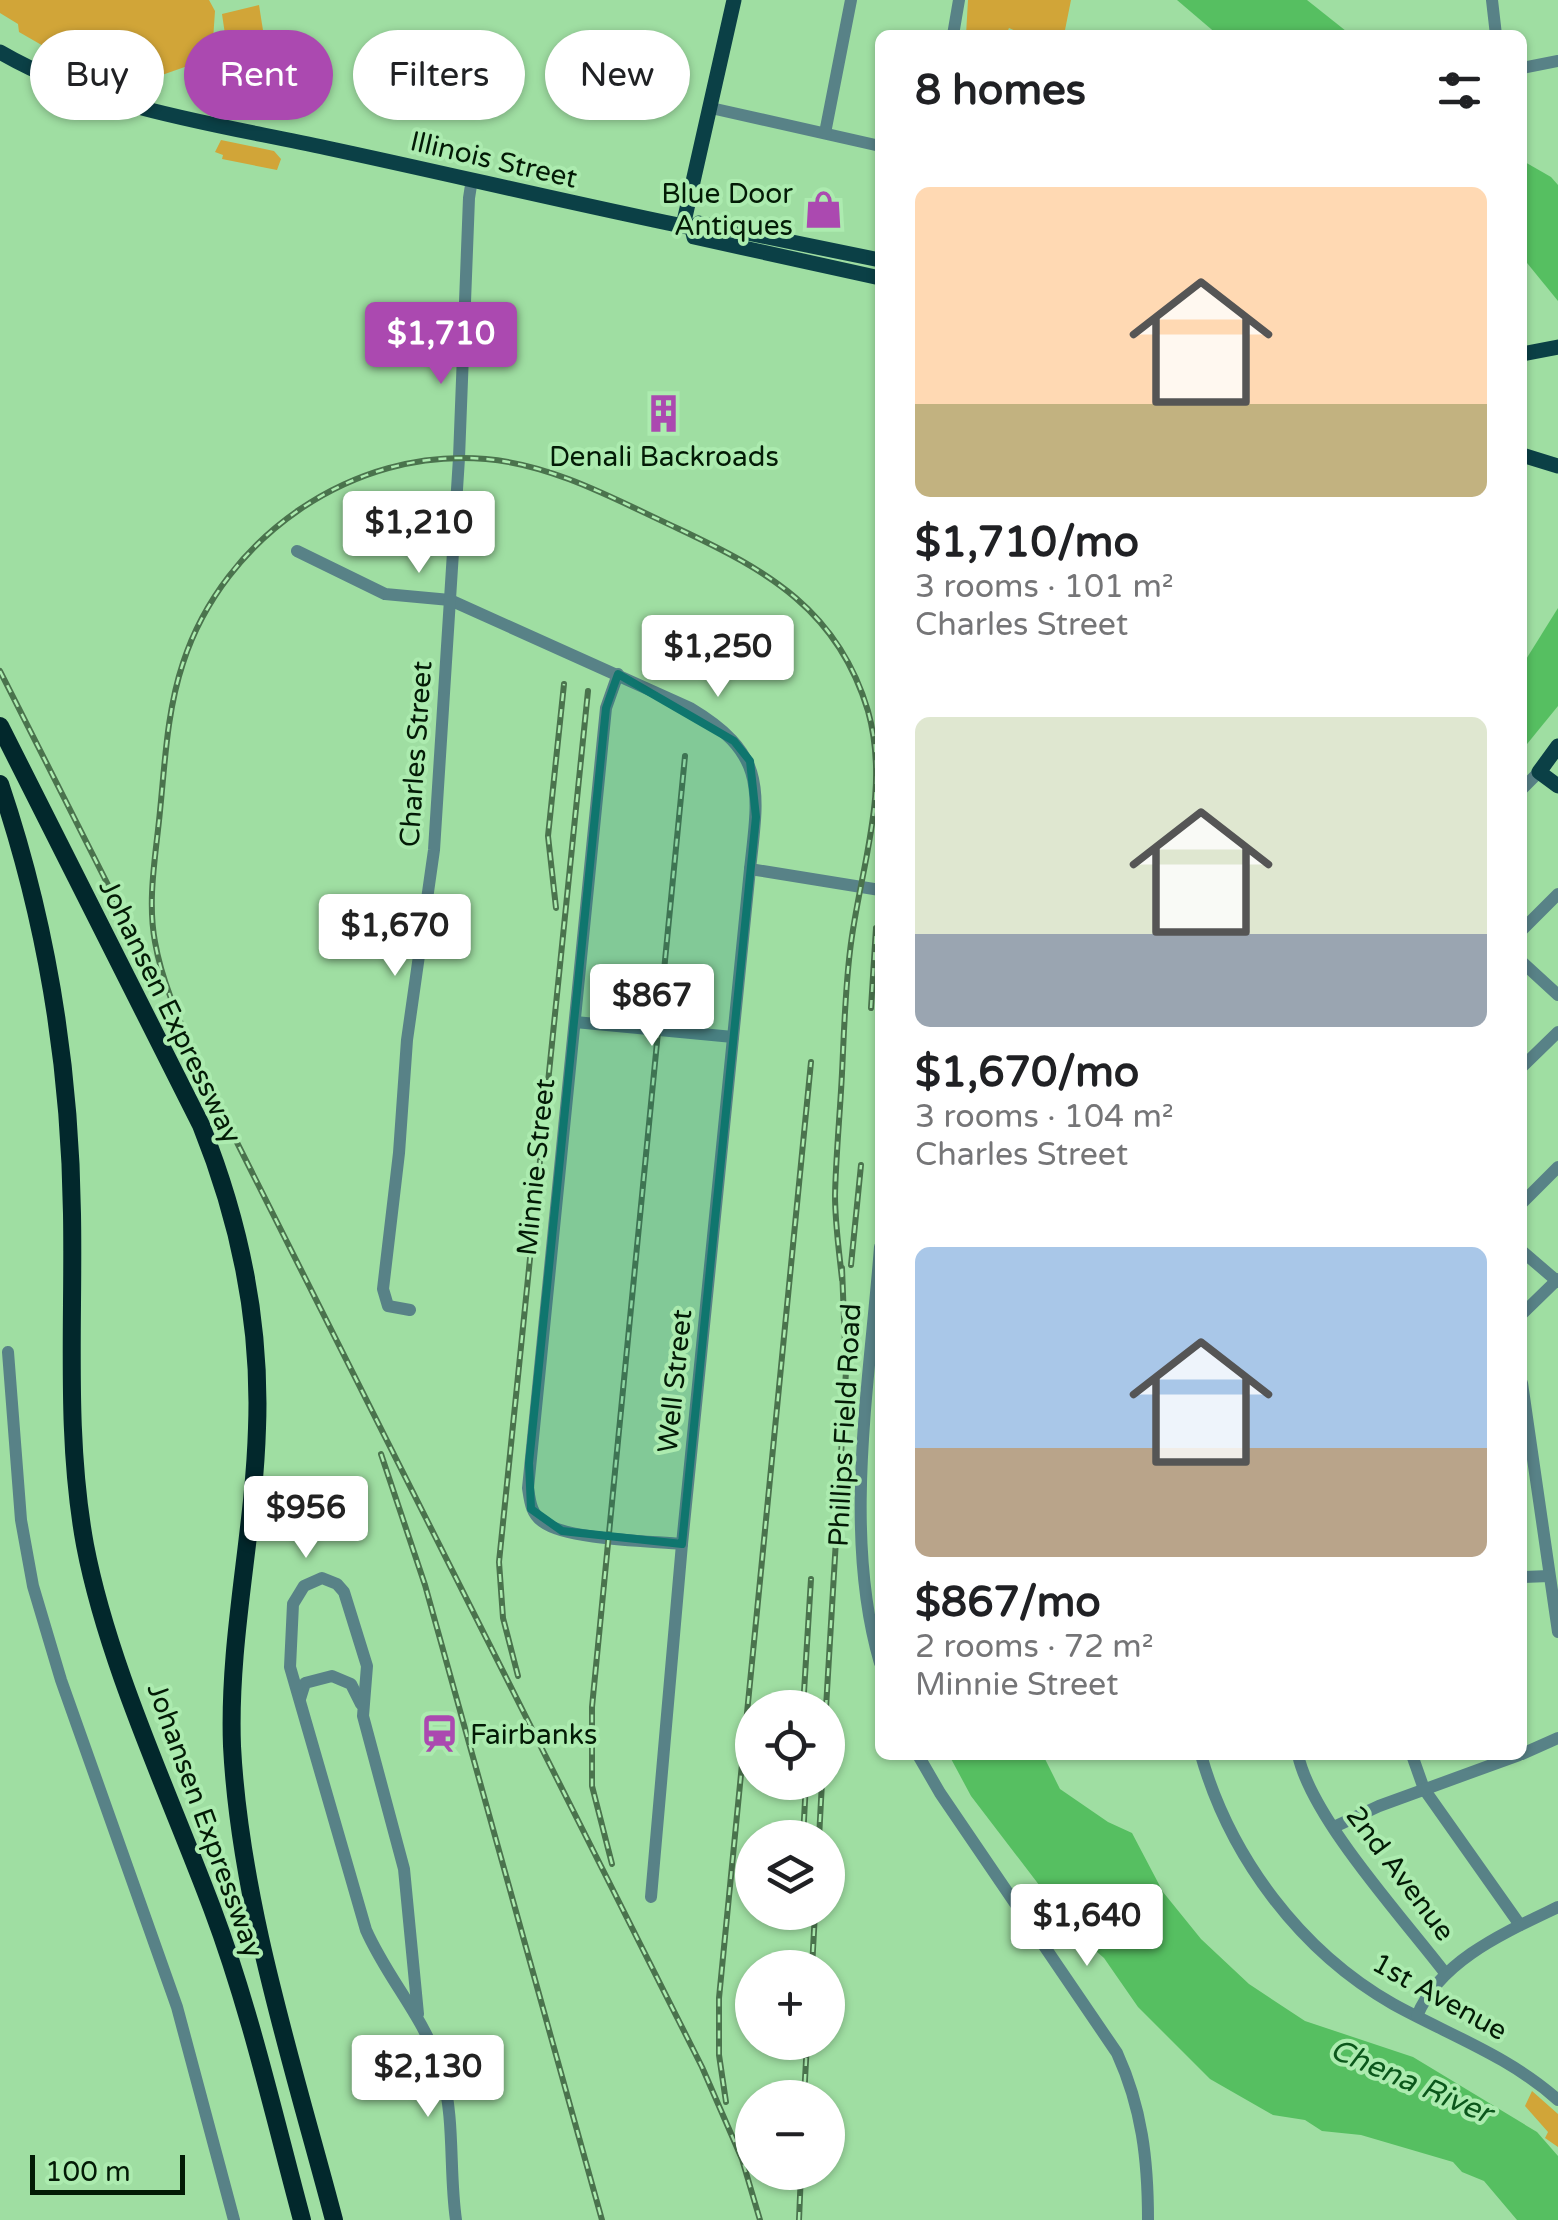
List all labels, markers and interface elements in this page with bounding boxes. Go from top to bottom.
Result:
chip: Buy [30,30,164,120]
chip: Rent [184,30,333,120]
chip: Filters [353,30,525,120]
chip: New [545,30,690,120]
icon: filters [1432,63,1487,118]
text: 8 homes [915,65,1086,116]
street label: Illinois Street [407,124,581,196]
place label: Blue Door Antiques [661,177,793,243]
shop icon: Blue Door Antiques [802,188,844,230]
icon: home [1111,252,1291,432]
pin: $1,710 [360,302,522,387]
text: $1,710 [387,315,495,353]
building icon: Denali Backroads [643,393,685,435]
place label: Denali Backroads [549,440,779,474]
pin: $1,210 [338,491,500,576]
text: $1,210 [365,504,473,542]
text: $1,710/mo [915,517,1139,568]
text: 3 rooms · 101 m² [915,568,1174,606]
text: Charles Street [915,606,1128,644]
pin: $1,250 [637,615,799,700]
text: $1,250 [664,628,772,666]
street label: Charles Street [393,660,439,848]
icon: home [1111,782,1291,962]
street label: Johansen Expressway [91,874,249,1149]
pin: $1,670 [314,894,476,979]
text: $1,670 [341,907,449,945]
pin: $867 [593,964,711,1049]
text: $867 [612,977,692,1015]
text: $1,670/mo [915,1047,1139,1098]
street label: Minnie Street [510,1077,562,1257]
text: 3 rooms · 104 m² [915,1098,1174,1136]
text: Charles Street [915,1136,1128,1174]
street label: Phillips Field Road [822,1302,868,1548]
street label: Well Street [651,1307,699,1455]
icon: home [1111,1312,1291,1492]
pin: $956 [247,1476,365,1561]
text: $956 [266,1489,346,1527]
text: $867/mo [915,1577,1101,1628]
text: 2 rooms · 72 m² [915,1628,1154,1666]
text: Minnie Street [915,1666,1118,1704]
street label: Johansen Expressway [140,1678,271,1962]
map controls [735,1690,845,2190]
button: locate [735,1690,845,1800]
station icon: Fairbanks [419,1713,461,1755]
place label: Fairbanks [470,1718,597,1752]
street label: 2nd Avenue [1339,1800,1462,1948]
button: layers [735,1820,845,1930]
pin: $1,640 [1006,1884,1168,1969]
text: $1,640 [1033,1897,1141,1935]
street label: 1st Avenue [1366,1946,1513,2048]
button: + [735,1950,845,2060]
water label: Chena River [1324,2031,1500,2133]
pin: $2,130 [347,2035,509,2120]
text: $2,130 [374,2048,482,2086]
button: − [735,2080,845,2190]
scale bar [30,2150,185,2194]
text: 100 m [45,2155,131,2189]

